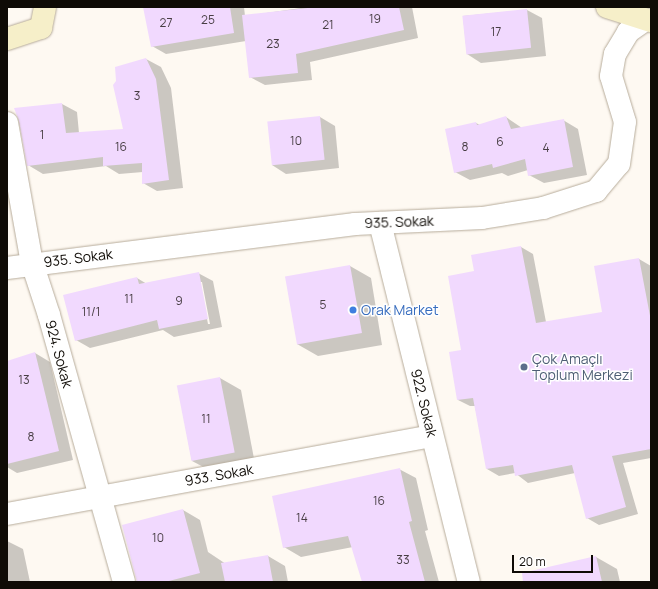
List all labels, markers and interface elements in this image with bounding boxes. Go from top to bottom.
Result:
house number: 19 [369,12,381,26]
house number: 25 [201,13,215,27]
house number: 27 [160,16,172,30]
house number: 21 [322,18,334,32]
house number: 17 [491,25,501,39]
house number: 23 [266,37,280,51]
house number: 3 [134,89,140,103]
house number: 1 [40,128,44,142]
house number: 10 [290,134,302,148]
house number: 6 [496,135,504,149]
house number: 16 [115,140,127,154]
house number: 8 [462,140,468,154]
house number: 4 [542,141,550,155]
street label: 935. Sokak [364,212,434,232]
street label: 935. Sokak [43,245,113,271]
house number: 11 [124,292,134,306]
house number: 9 [175,294,183,308]
house number: 5 [320,298,326,312]
place label: Orak Market [361,302,439,318]
house number: 11/1 [82,305,100,319]
marker: Orak Market [348,305,358,315]
street label: 924. Sokak [42,318,76,390]
place label: Çok Amaçlı Toplum Merkezi [532,351,633,384]
marker: Çok Amaçlı Toplum Merkezi [519,362,529,372]
street label: 922. Sokak [407,367,441,439]
house number: 13 [18,373,30,387]
house number: 11 [201,412,211,426]
house number: 8 [28,430,34,444]
street label: 933. Sokak [184,461,254,489]
house number: 16 [373,494,385,508]
house number: 14 [296,511,308,525]
house number: 10 [152,531,164,545]
scale bar [514,547,595,573]
house number: 33 [396,553,410,567]
text: 20 m [519,553,546,570]

